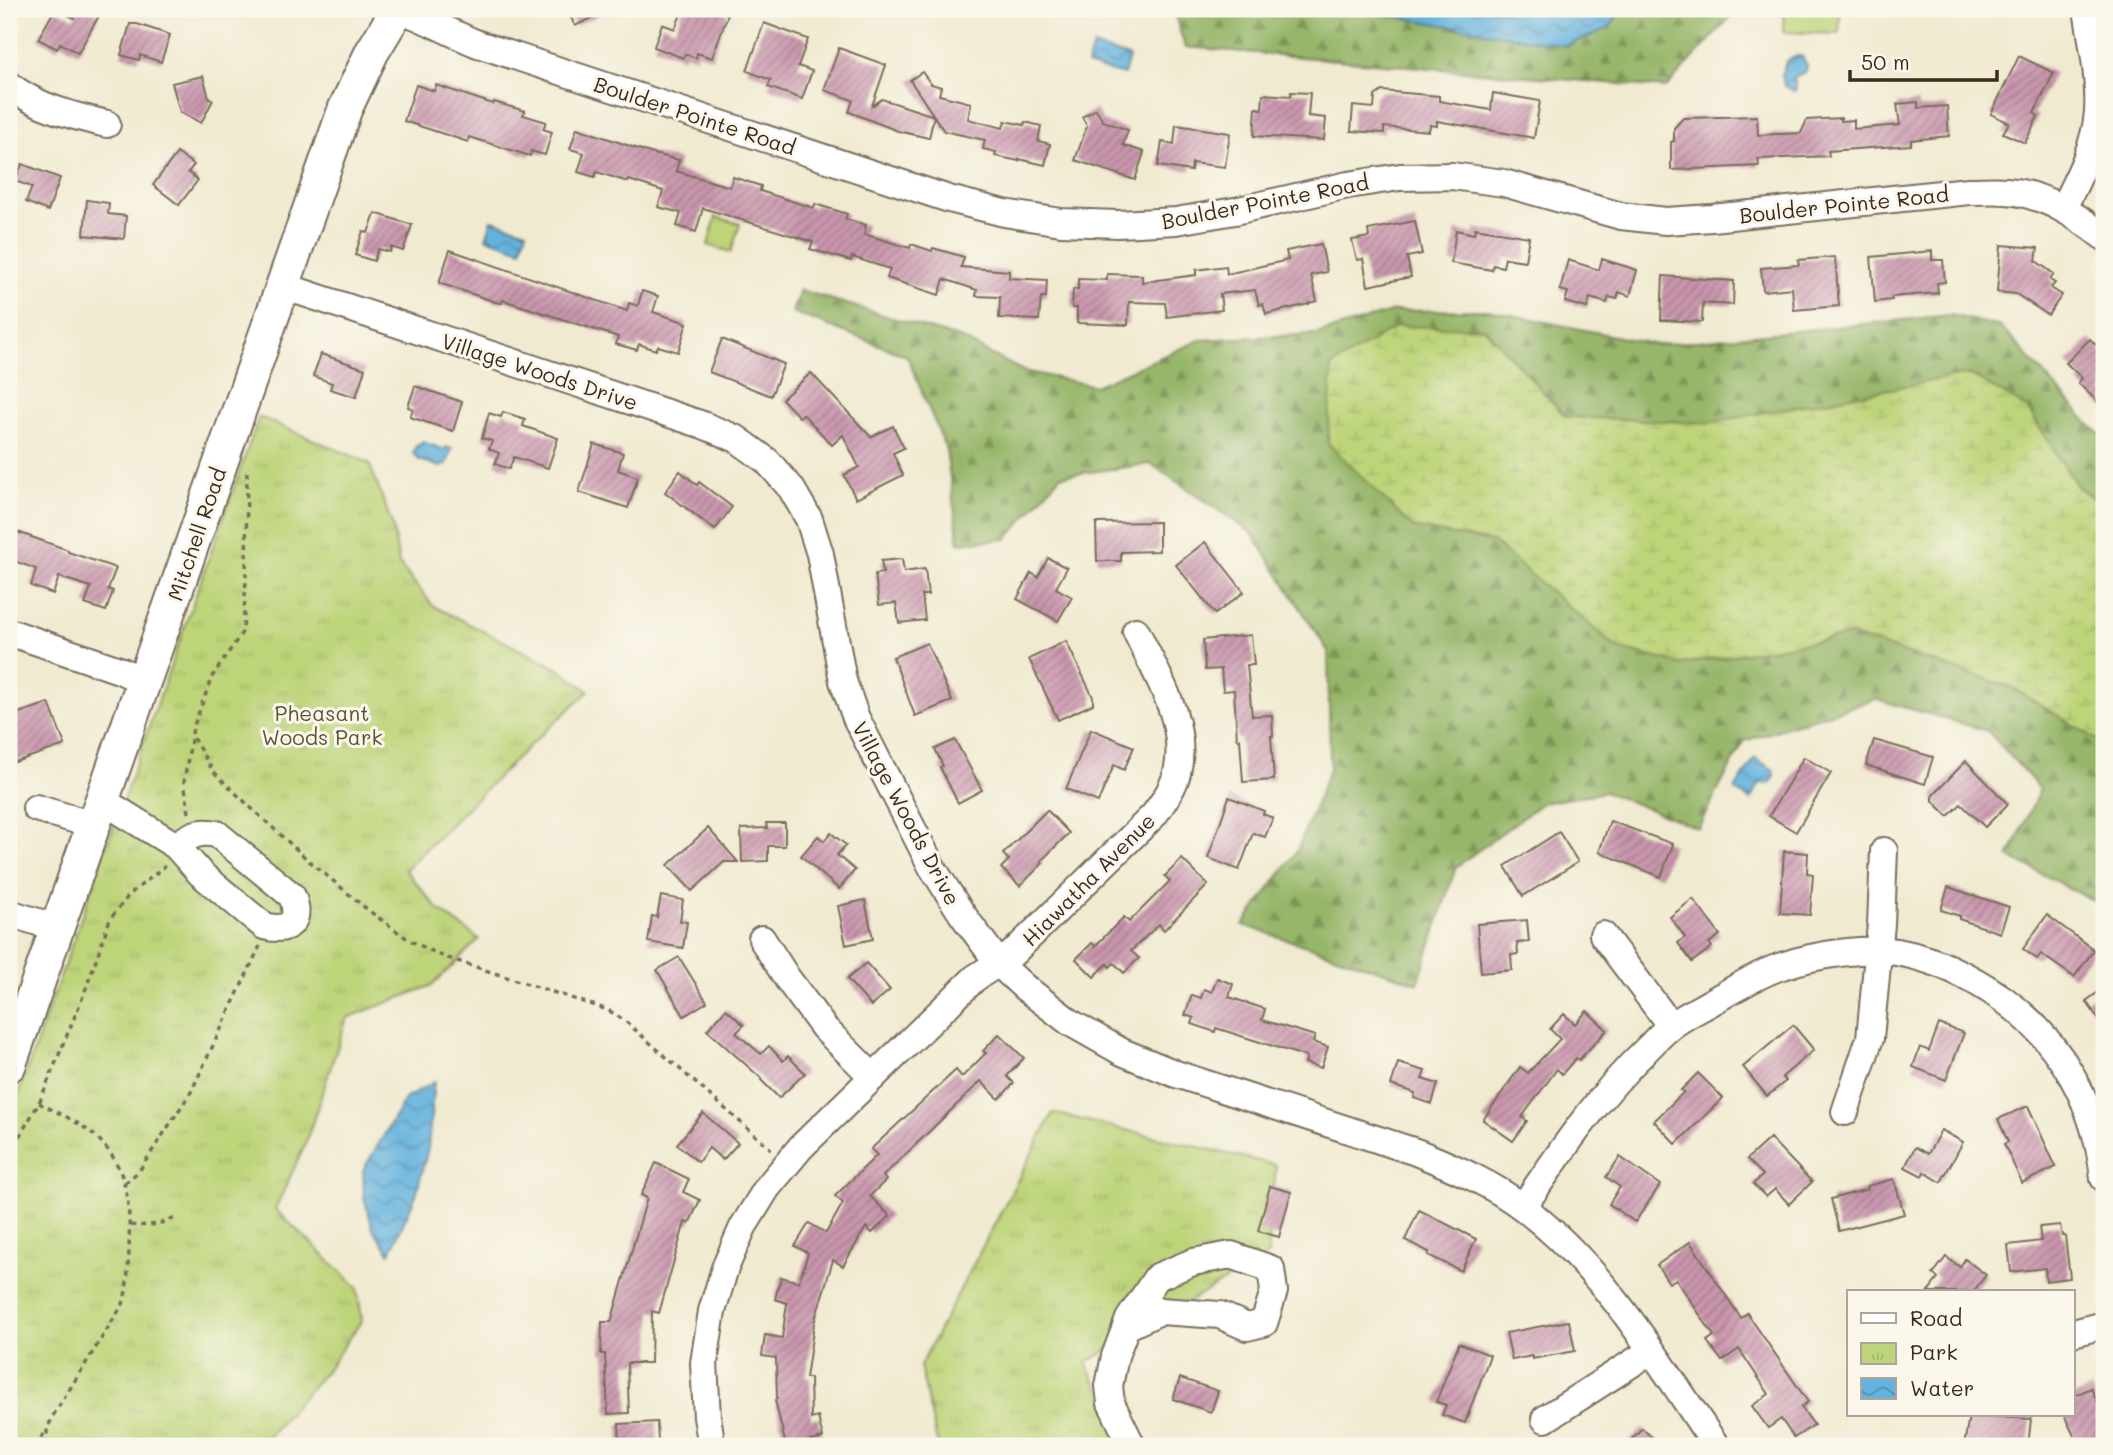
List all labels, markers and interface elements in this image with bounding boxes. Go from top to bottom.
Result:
scale bar [1850,38,1997,82]
text: 50 m [1861,48,1910,75]
street label: Boulder Pointe Road [591,70,799,160]
street label: Boulder Pointe Road [1159,168,1371,234]
street label: Boulder Pointe Road [1738,180,1950,228]
street label: Village Woods Drive [439,327,641,415]
street label: Mitchell Road [161,464,231,604]
park label: Pheasant Woods Park [261,699,383,750]
street label: Village Woods Drive [847,716,967,910]
street label: Hiawatha Avenue [1016,807,1160,951]
legend [1847,1290,2074,1416]
text: Road [1910,1304,1962,1331]
text: Park [1910,1338,1958,1365]
text: Water [1910,1374,1974,1401]

